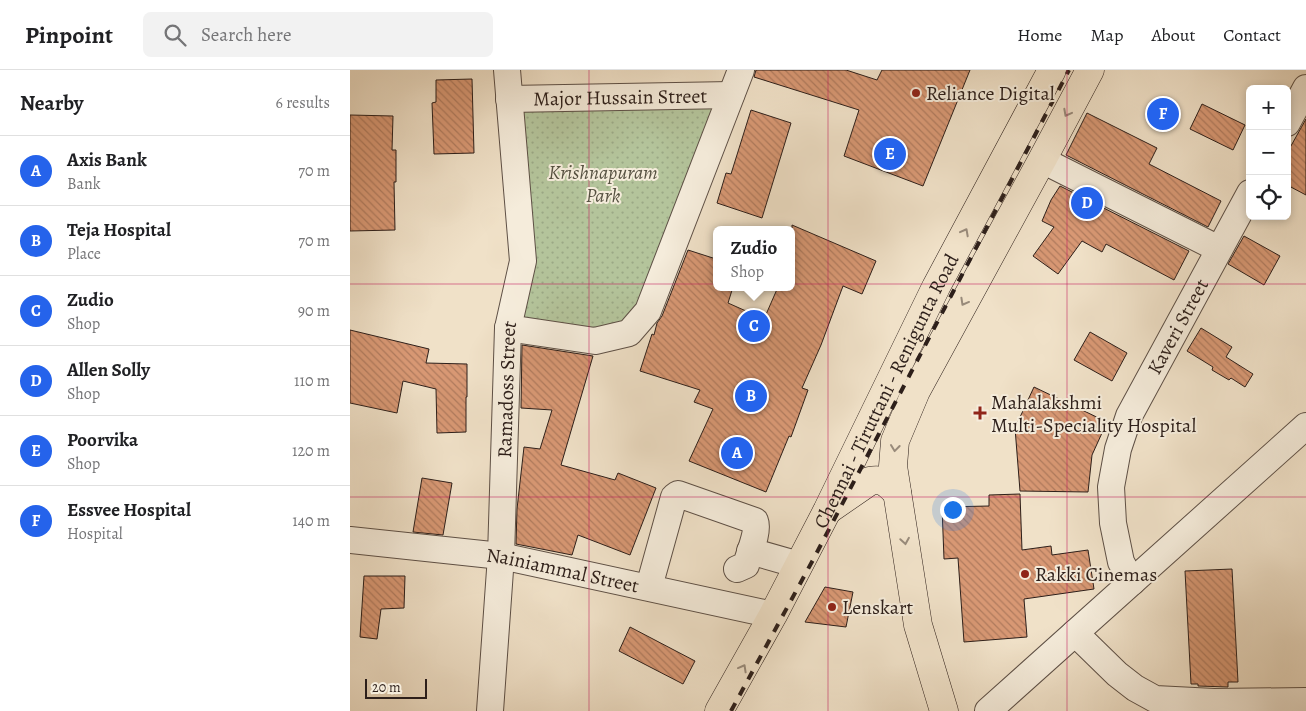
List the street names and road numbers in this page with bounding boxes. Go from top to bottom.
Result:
street label: Major Hussain Street [533,82,708,113]
street label: Chennai - Tiruttani - Renigunta Road [807,249,965,533]
street label: Kaveri Street [1141,274,1215,379]
street label: Ramadoss Street [491,318,523,458]
street label: Nainiammal Street [485,542,642,600]

